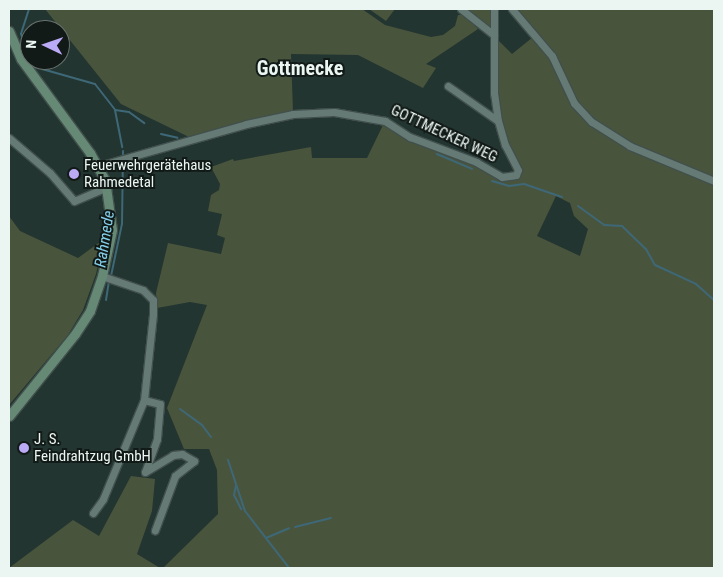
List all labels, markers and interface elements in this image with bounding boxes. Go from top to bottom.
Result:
north arrow [20,20,70,70]
text: N [23,40,39,49]
district label: Gottmecke [257,56,343,80]
street label: GOTTMECKER WEG [388,101,500,167]
place label: Feuerwehrgerätehaus Rahmedetal [84,156,211,191]
marker: Feuerwehrgerätehaus Rahmedetal [68,168,80,180]
water label: Rahmede [91,209,119,269]
place label: J. S. Feindrahtzug GmbH [34,430,151,465]
marker: J. S. Feindrahtzug GmbH [18,442,30,454]

